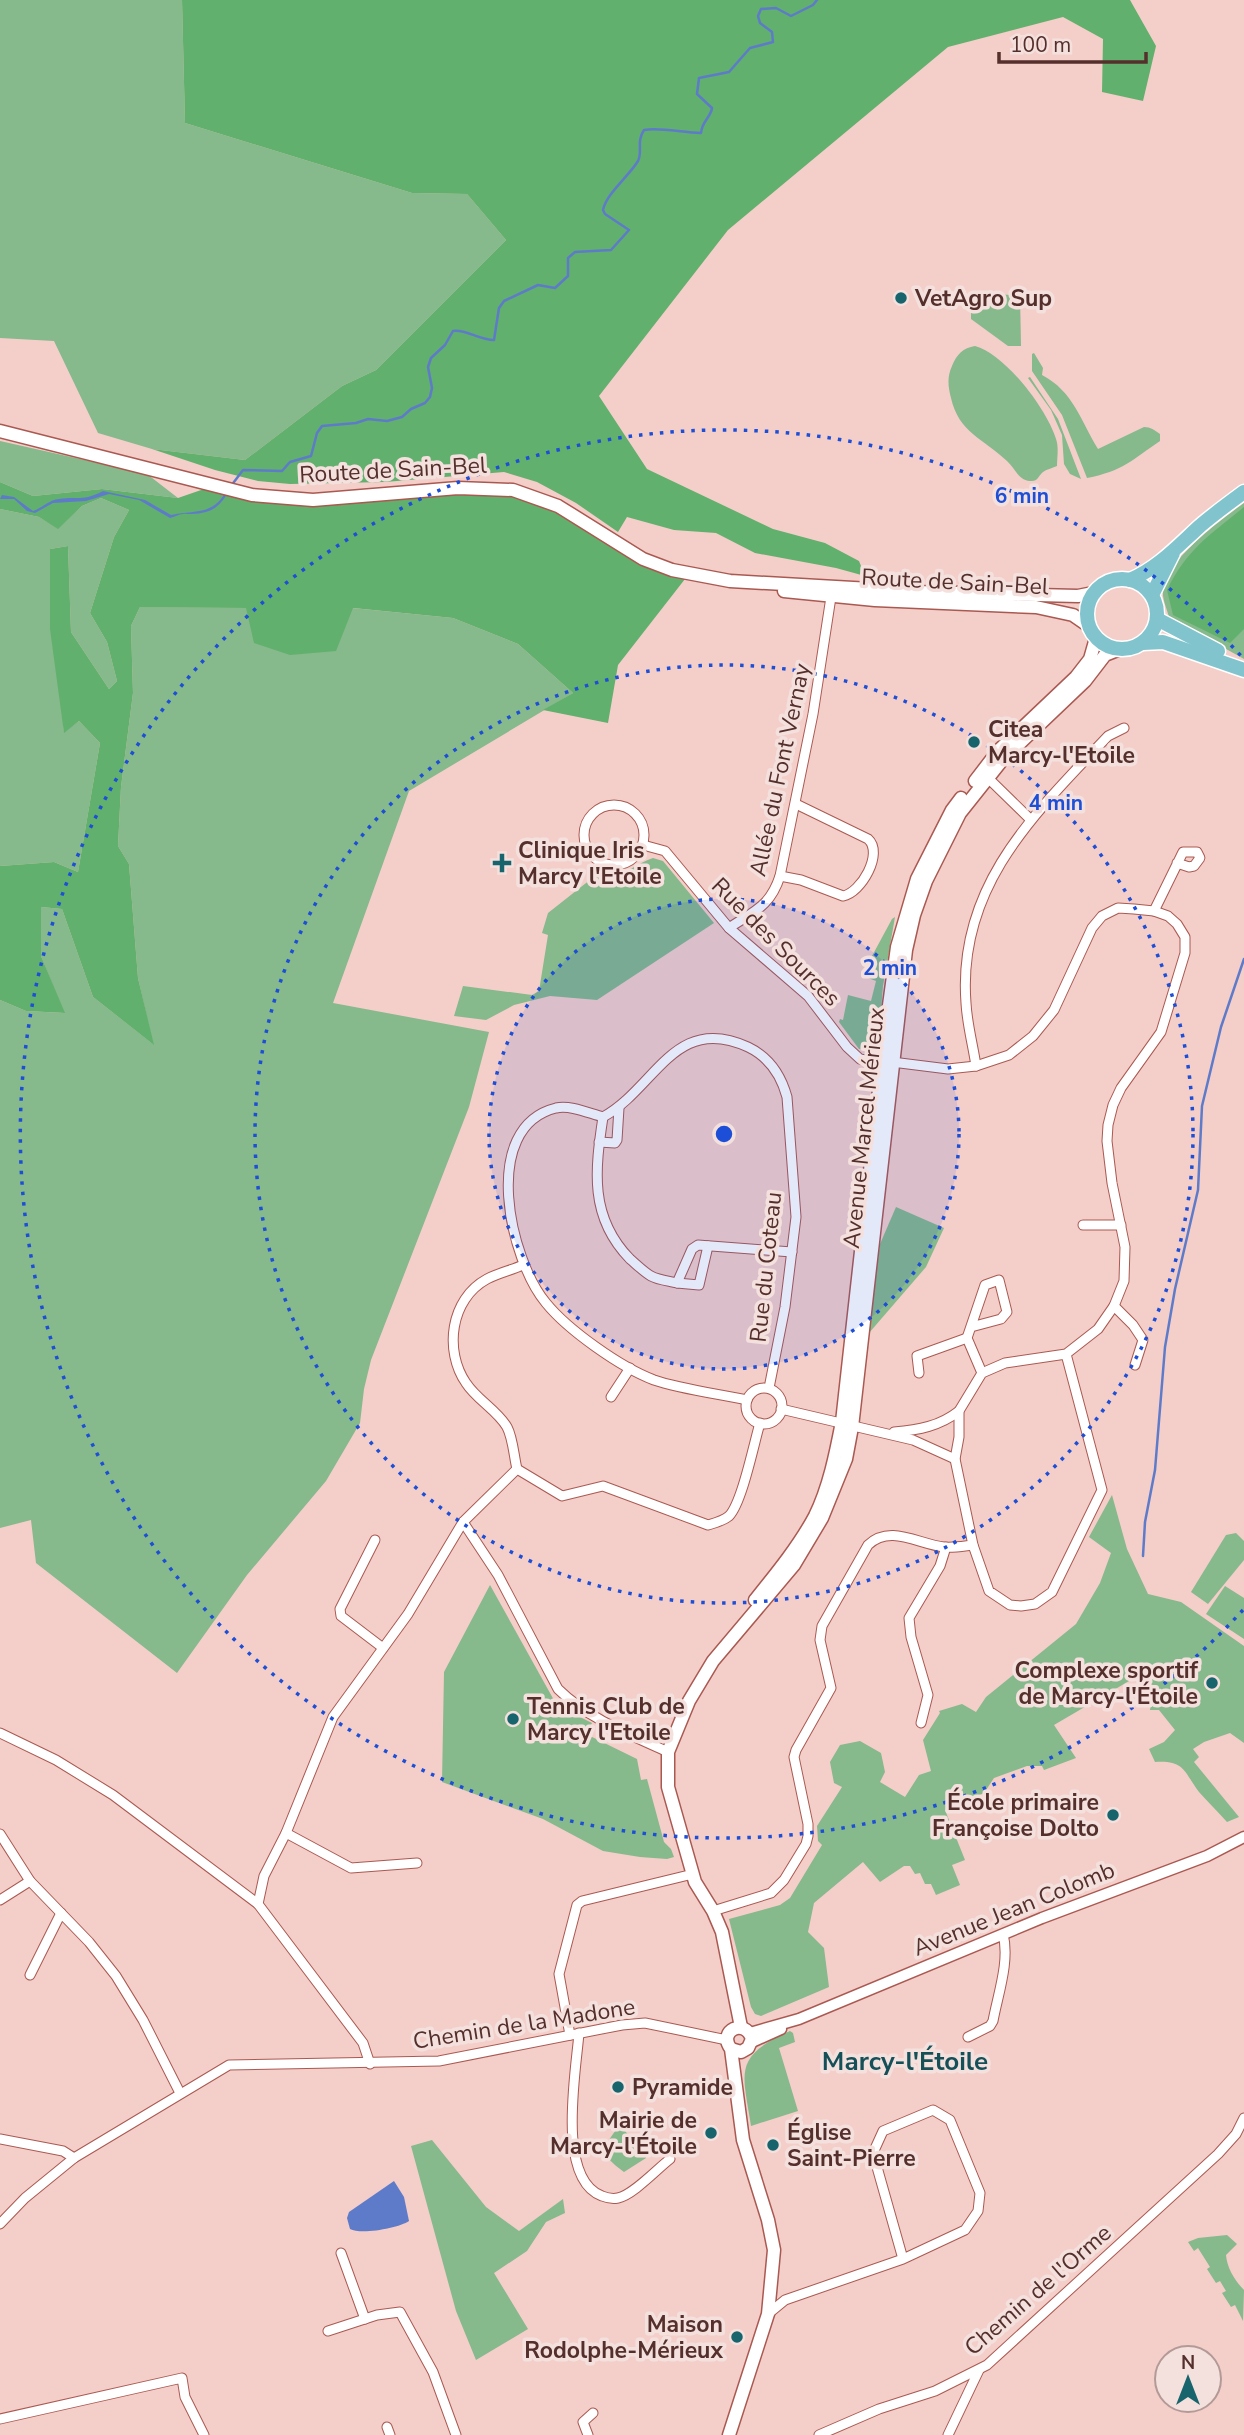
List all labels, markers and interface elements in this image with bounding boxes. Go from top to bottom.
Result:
scale bar [999,21,1146,65]
text: 100 m [1010,31,1071,59]
place label: VetAgro Sup [914,283,1052,314]
marker: VetAgro Sup [893,290,909,306]
street label: Route de Sain-Bel [299,450,488,490]
text: 6 min [995,482,1049,510]
street label: Route de Sain-Bel [861,562,1050,602]
street label: Allée du Font Vernay [742,661,818,879]
place label: Citea Marcy-l'Etoile [988,714,1135,771]
marker: Citea Marcy-l'Etoile [966,734,982,750]
text: 4 min [1029,789,1083,817]
place label: Clinique Iris Marcy l'Etoile [518,835,662,892]
marker: Clinique Iris Marcy l'Etoile [492,853,512,873]
street label: Rue des Sources [705,871,847,1013]
text: 2 min [863,954,917,982]
street label: Avenue Marcel Mérieux [836,1006,892,1250]
centre of rings [712,1122,736,1146]
street label: Rue du Coteau [743,1190,789,1344]
place label: Complexe sportif de Marcy-l'Étoile [1014,1655,1199,1712]
marker: Complexe sportif de Marcy-l'Étoile [1204,1675,1220,1691]
place label: Tennis Club de Marcy l'Etoile [527,1691,685,1748]
marker: Tennis Club de Marcy l'Etoile [505,1711,521,1727]
place label: École primaire Françoise Dolto [932,1787,1099,1844]
marker: École primaire Françoise Dolto [1105,1807,1121,1823]
street label: Avenue Jean Colomb [908,1854,1120,1964]
street label: Chemin de la Madone [411,1991,637,2057]
district label: Marcy-l'Étoile [822,2044,988,2079]
place label: Pyramide [632,2072,733,2103]
marker: Pyramide [610,2079,626,2095]
place label: Mairie de Marcy-l'Étoile [550,2105,697,2162]
place label: Église Saint-Pierre [787,2117,916,2174]
marker: Mairie de Marcy-l'Étoile [703,2125,719,2141]
marker: Église Saint-Pierre [765,2137,781,2153]
street label: Chemin de l'Orme [958,2218,1118,2362]
place label: Maison Rodolphe-Mérieux [524,2309,723,2366]
marker: Maison Rodolphe-Mérieux [729,2329,745,2345]
north arrow [1153,2344,1223,2414]
text: N [1181,2350,1195,2376]

